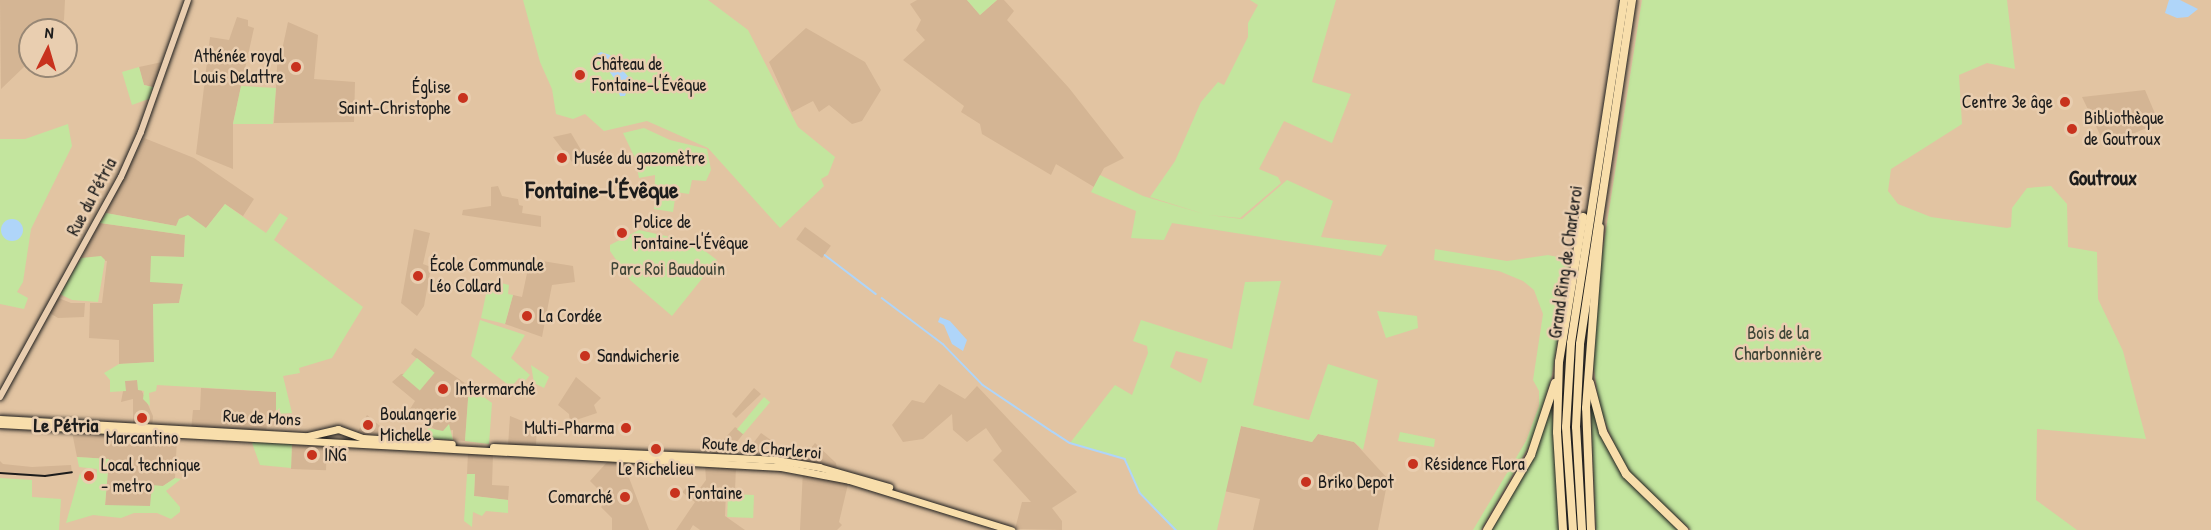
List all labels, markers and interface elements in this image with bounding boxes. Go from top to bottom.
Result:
north arrow [18,18,78,78]
text: N [44,21,55,43]
place label: Athénée royal Louis Delattre [194,46,284,88]
place label: Château de Fontaine-l'Évêque [592,54,707,97]
marker: Athénée royal Louis Delattre [289,60,303,74]
marker: Château de Fontaine-l'Évêque [573,68,587,82]
place label: Église Saint-Christophe [339,77,451,119]
marker: Église Saint-Christophe [456,91,470,105]
place label: Centre 3e âge [1962,91,2053,113]
marker: Centre 3e âge [2058,95,2072,109]
place label: Bibliothèque de Goutroux [2084,108,2164,150]
marker: Bibliothèque de Goutroux [2065,122,2079,136]
place label: Musée du gazomètre [574,147,705,169]
marker: Musée du gazomètre [555,151,569,165]
street label: Rue du Pétria [62,154,122,240]
district label: Goutroux [2069,165,2137,191]
district label: Fontaine-l'Évêque [526,176,678,204]
street label: Grand Ring de Charleroi [1545,184,1587,340]
place label: Police de Fontaine-l'Évêque [634,212,749,254]
marker: Police de Fontaine-l'Évêque [615,226,629,240]
place label: École Communale Léo Collard [430,255,544,298]
park label: Parc Roi Baudouin [611,258,725,280]
marker: École Communale Léo Collard [411,269,425,283]
place label: La Cordée [539,305,602,327]
marker: La Cordée [520,309,534,323]
park label: Bois de la Charbonnière [1734,323,1822,366]
place label: Sandwicherie [597,345,680,367]
marker: Sandwicherie [578,349,592,363]
place label: Intermarché [455,378,536,400]
marker: Intermarché [436,382,450,396]
place label: Boulangerie Michelle [380,404,457,446]
street label: Rue de Mons [222,405,302,431]
marker: Marcantino [135,411,149,425]
district label: Le Pétria [34,412,98,436]
place label: Multi-Pharma [524,417,614,439]
marker: Boulangerie Michelle [361,418,375,432]
marker: Multi-Pharma [619,421,633,435]
place label: Marcantino [106,427,178,449]
street label: Route de Charleroi [701,432,823,464]
marker: Le Richelieu [649,442,663,456]
place label: ING [324,444,346,466]
marker: ING [305,448,319,462]
place label: Résidence Flora [1425,453,1525,475]
place label: Local technique - metro [101,455,201,498]
marker: Résidence Flora [1406,457,1420,471]
place label: Le Richelieu [618,458,694,480]
marker: Local technique - metro [82,469,96,483]
place label: Briko Depot [1318,471,1394,493]
marker: Briko Depot [1299,475,1313,489]
place label: Fontaine [688,482,743,504]
marker: Fontaine [666,484,684,502]
place label: Comarché [548,486,613,508]
marker: Comarché [618,490,632,504]

